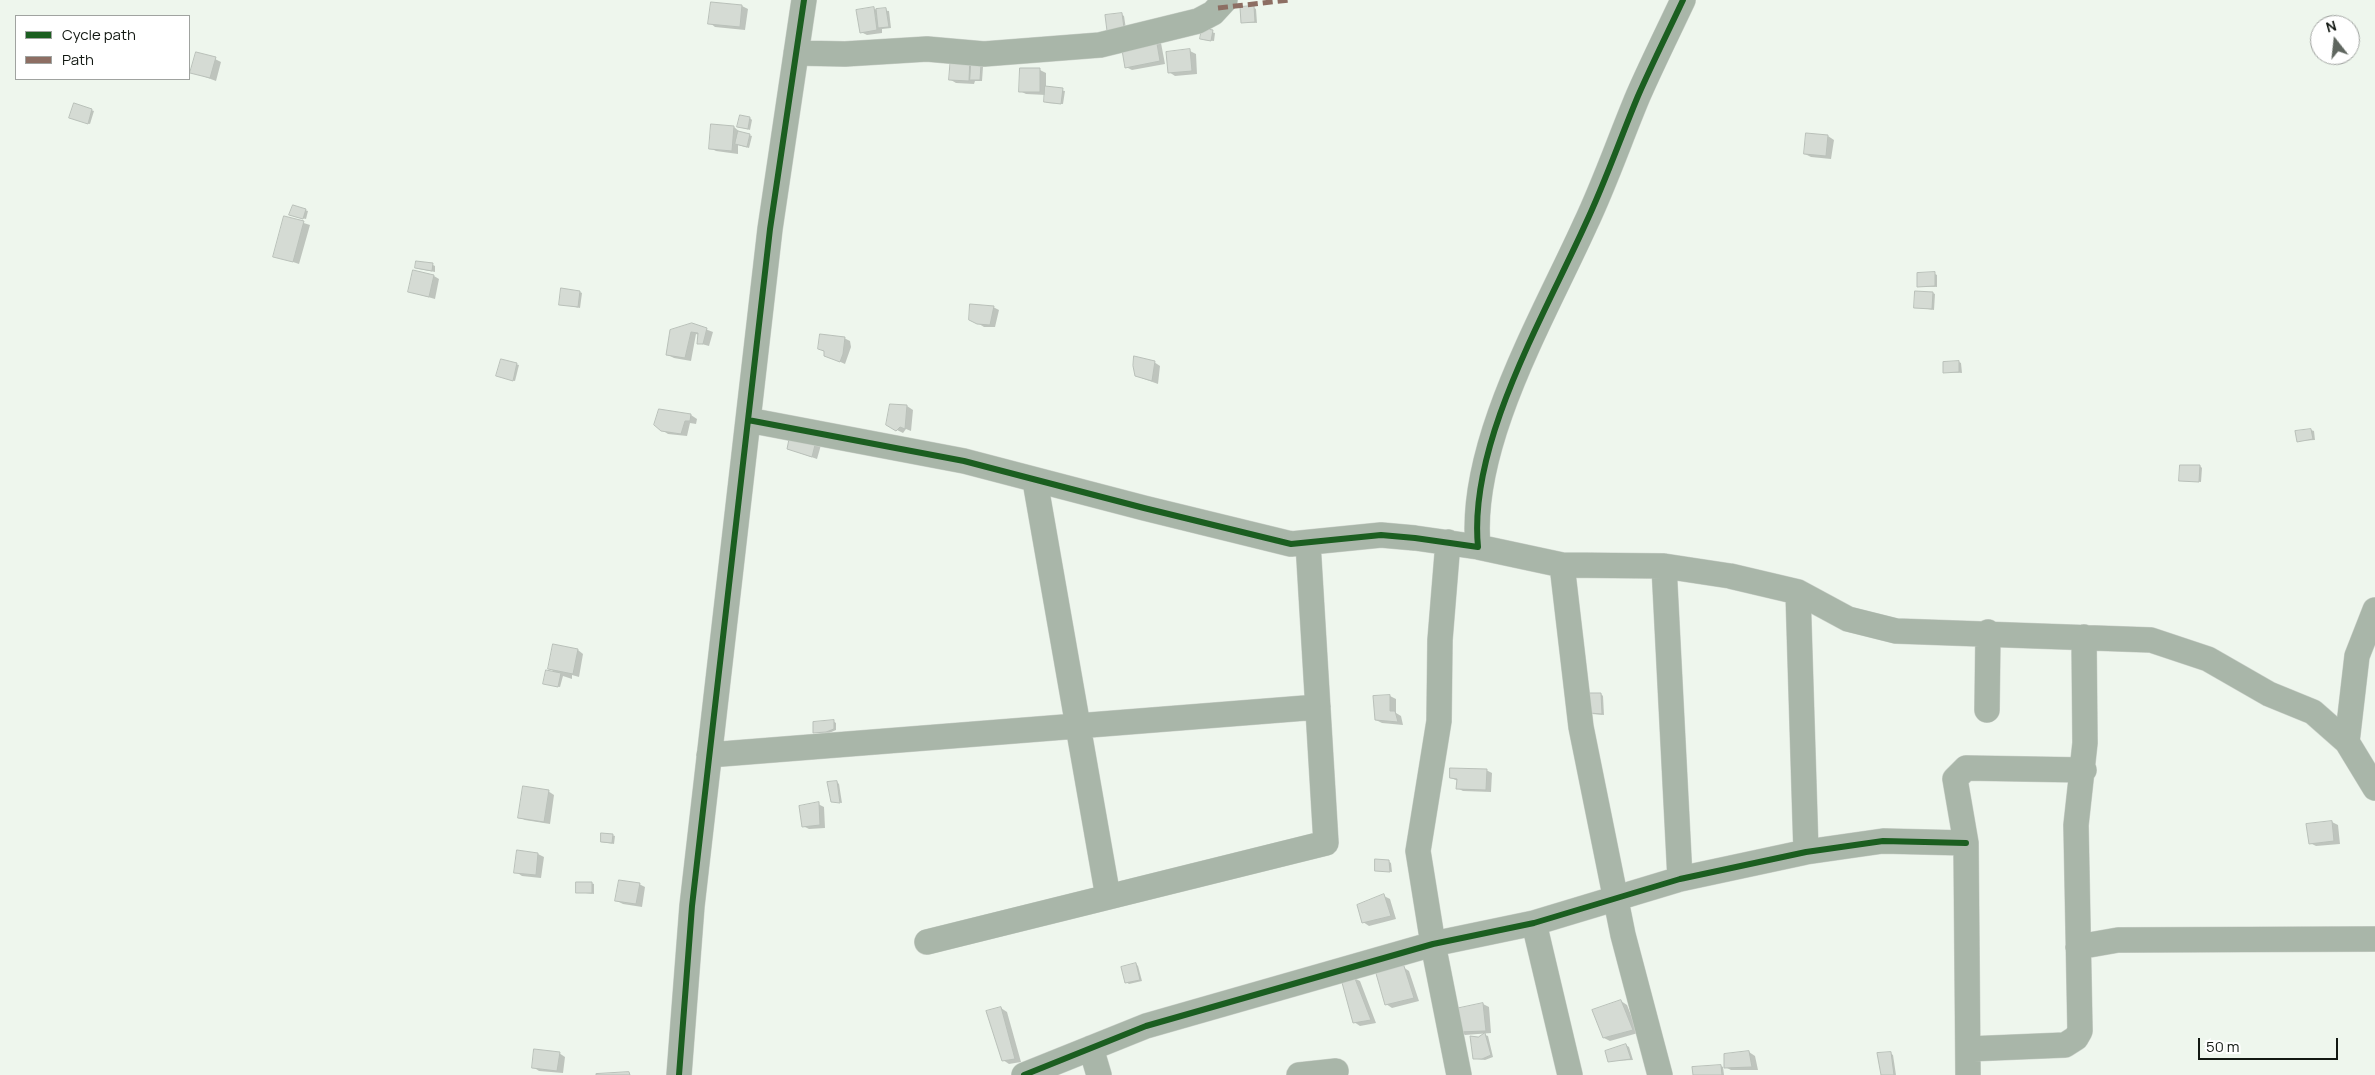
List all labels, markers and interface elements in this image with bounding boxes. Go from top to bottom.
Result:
legend [15,15,190,80]
north arrow [2310,15,2360,65]
text: N [2324,16,2338,37]
text: Cycle path [62,24,136,45]
text: Path [62,49,94,70]
scale bar [2200,1028,2340,1060]
text: 50 m [2206,1036,2240,1057]

